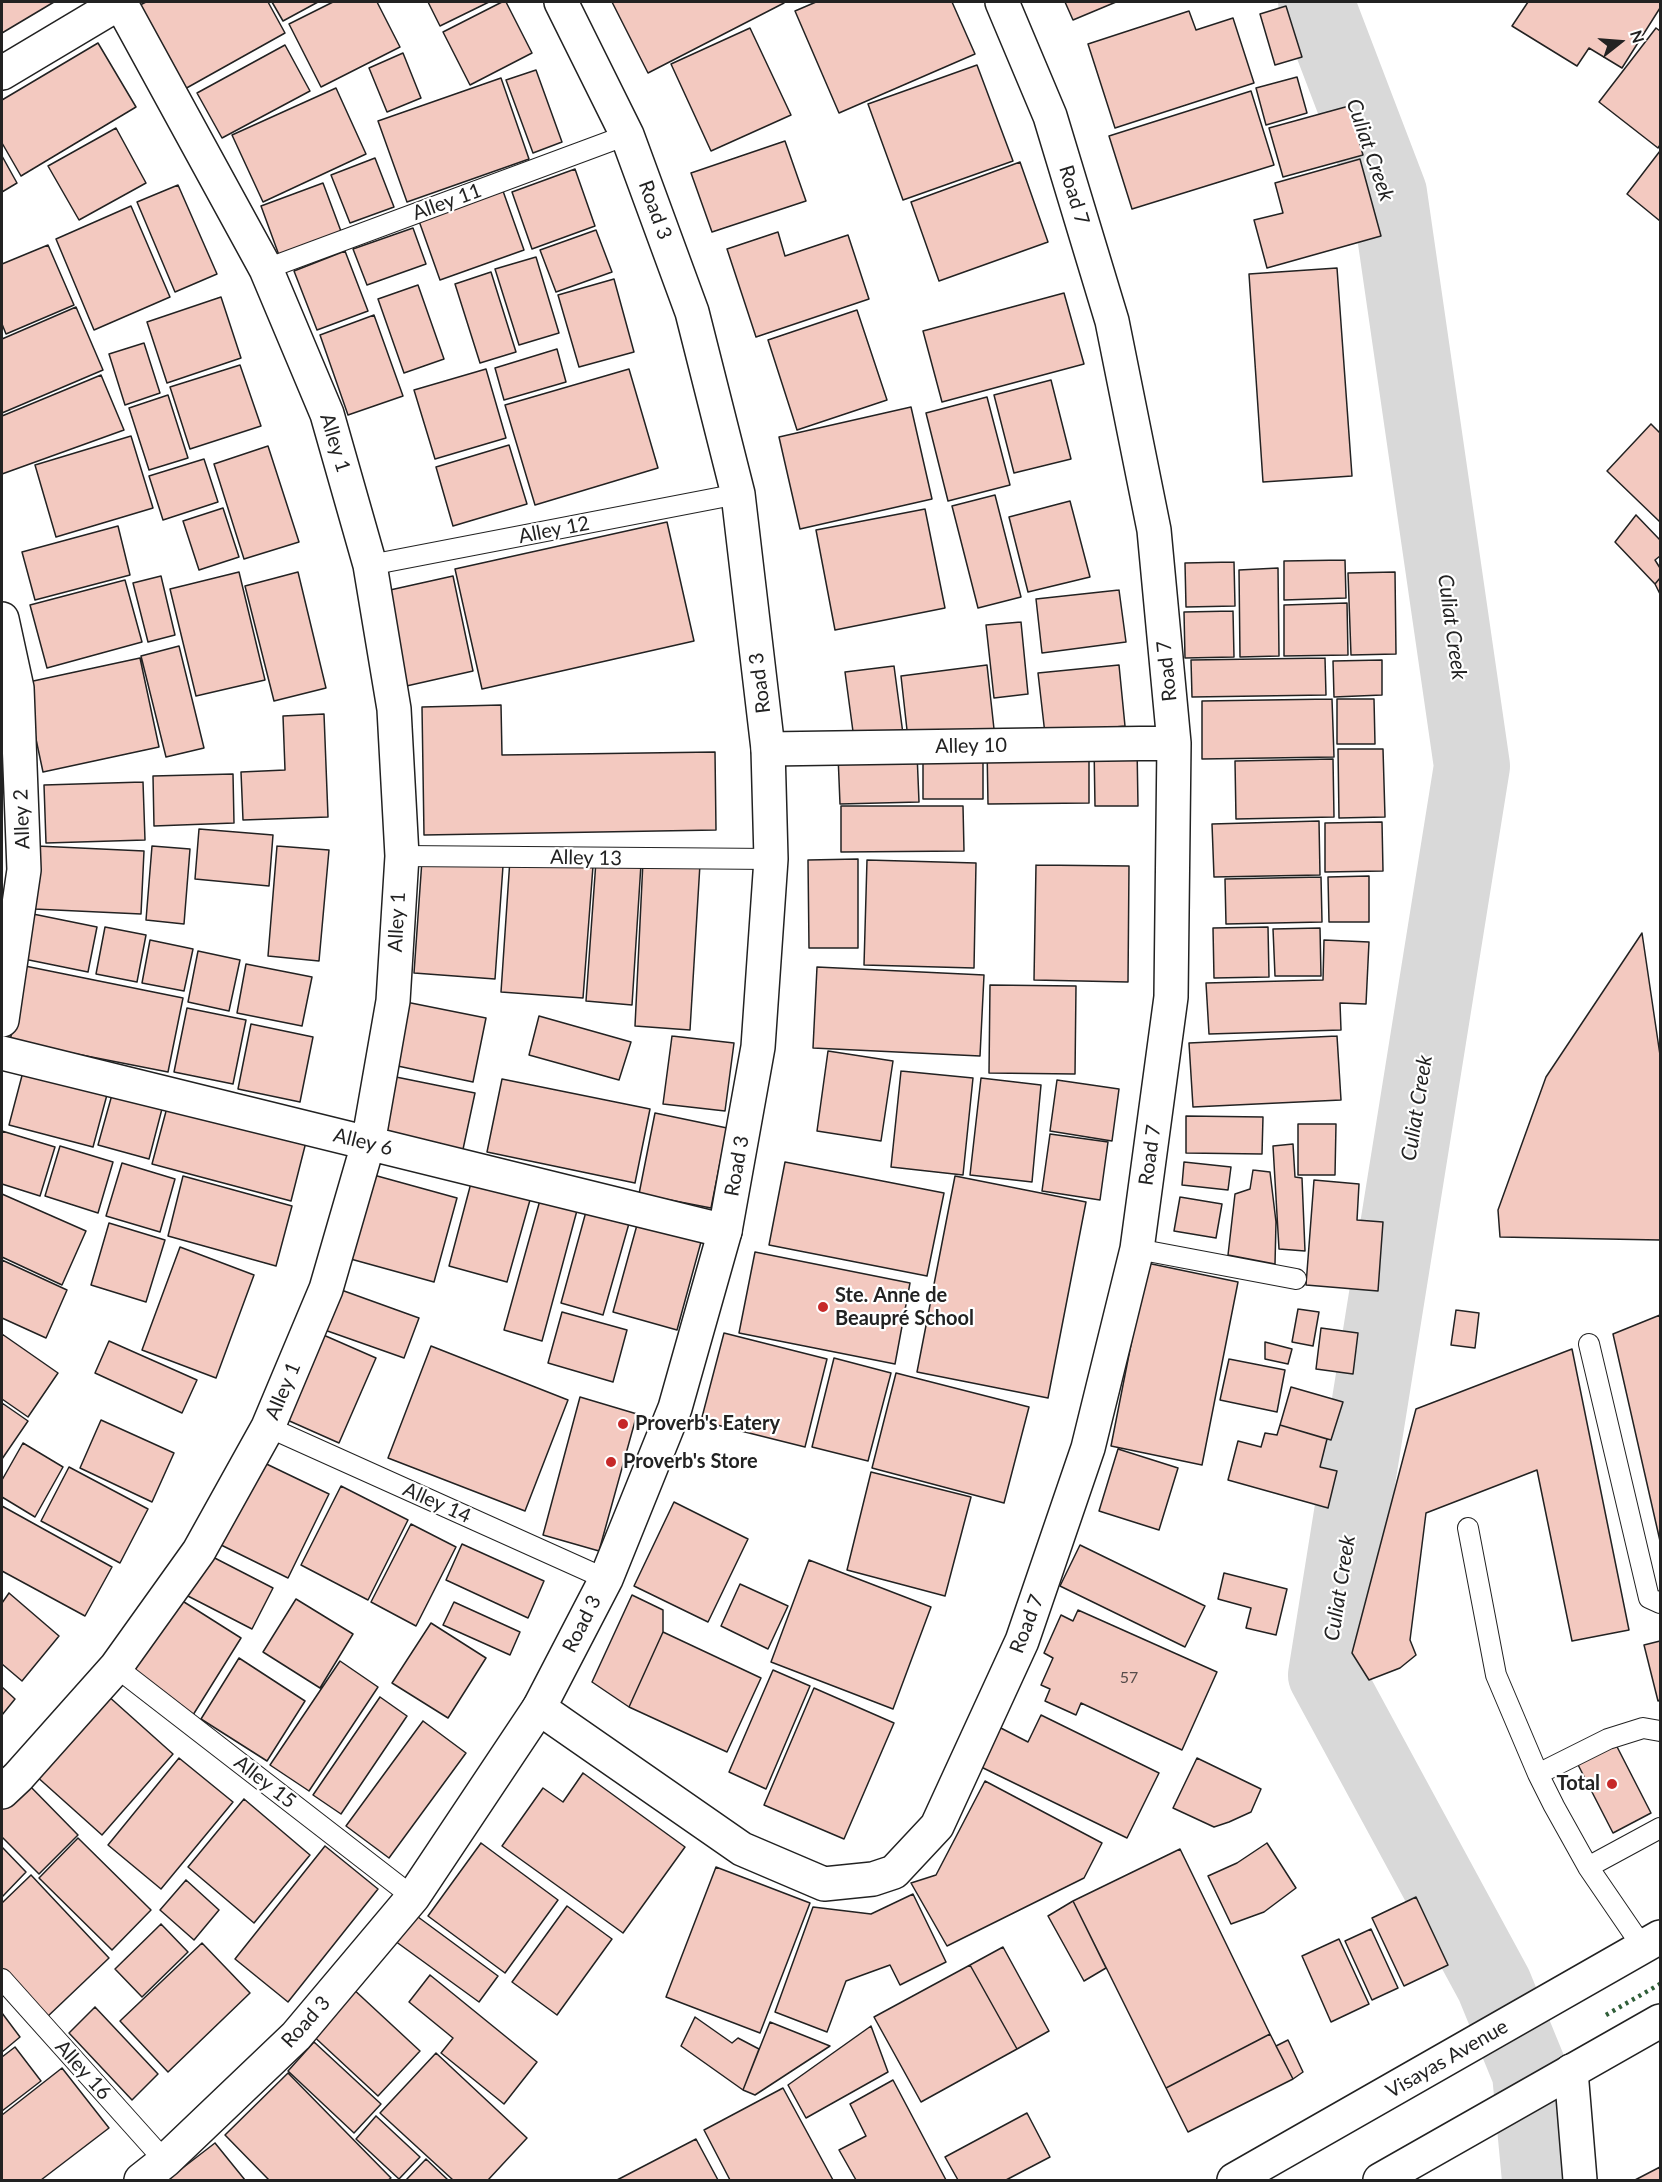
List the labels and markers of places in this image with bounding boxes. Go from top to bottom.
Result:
place label: Ste. Anne de Beaupré School [835,1284,974,1331]
marker: Ste. Anne de Beaupré School [816,1300,830,1314]
place label: Proverb's Eatery [635,1412,780,1436]
marker: Proverb's Eatery [616,1417,630,1431]
place label: Proverb's Store [623,1450,758,1474]
marker: Proverb's Store [604,1455,618,1469]
place label: Total [1557,1772,1600,1796]
marker: Total [1605,1777,1619,1791]

